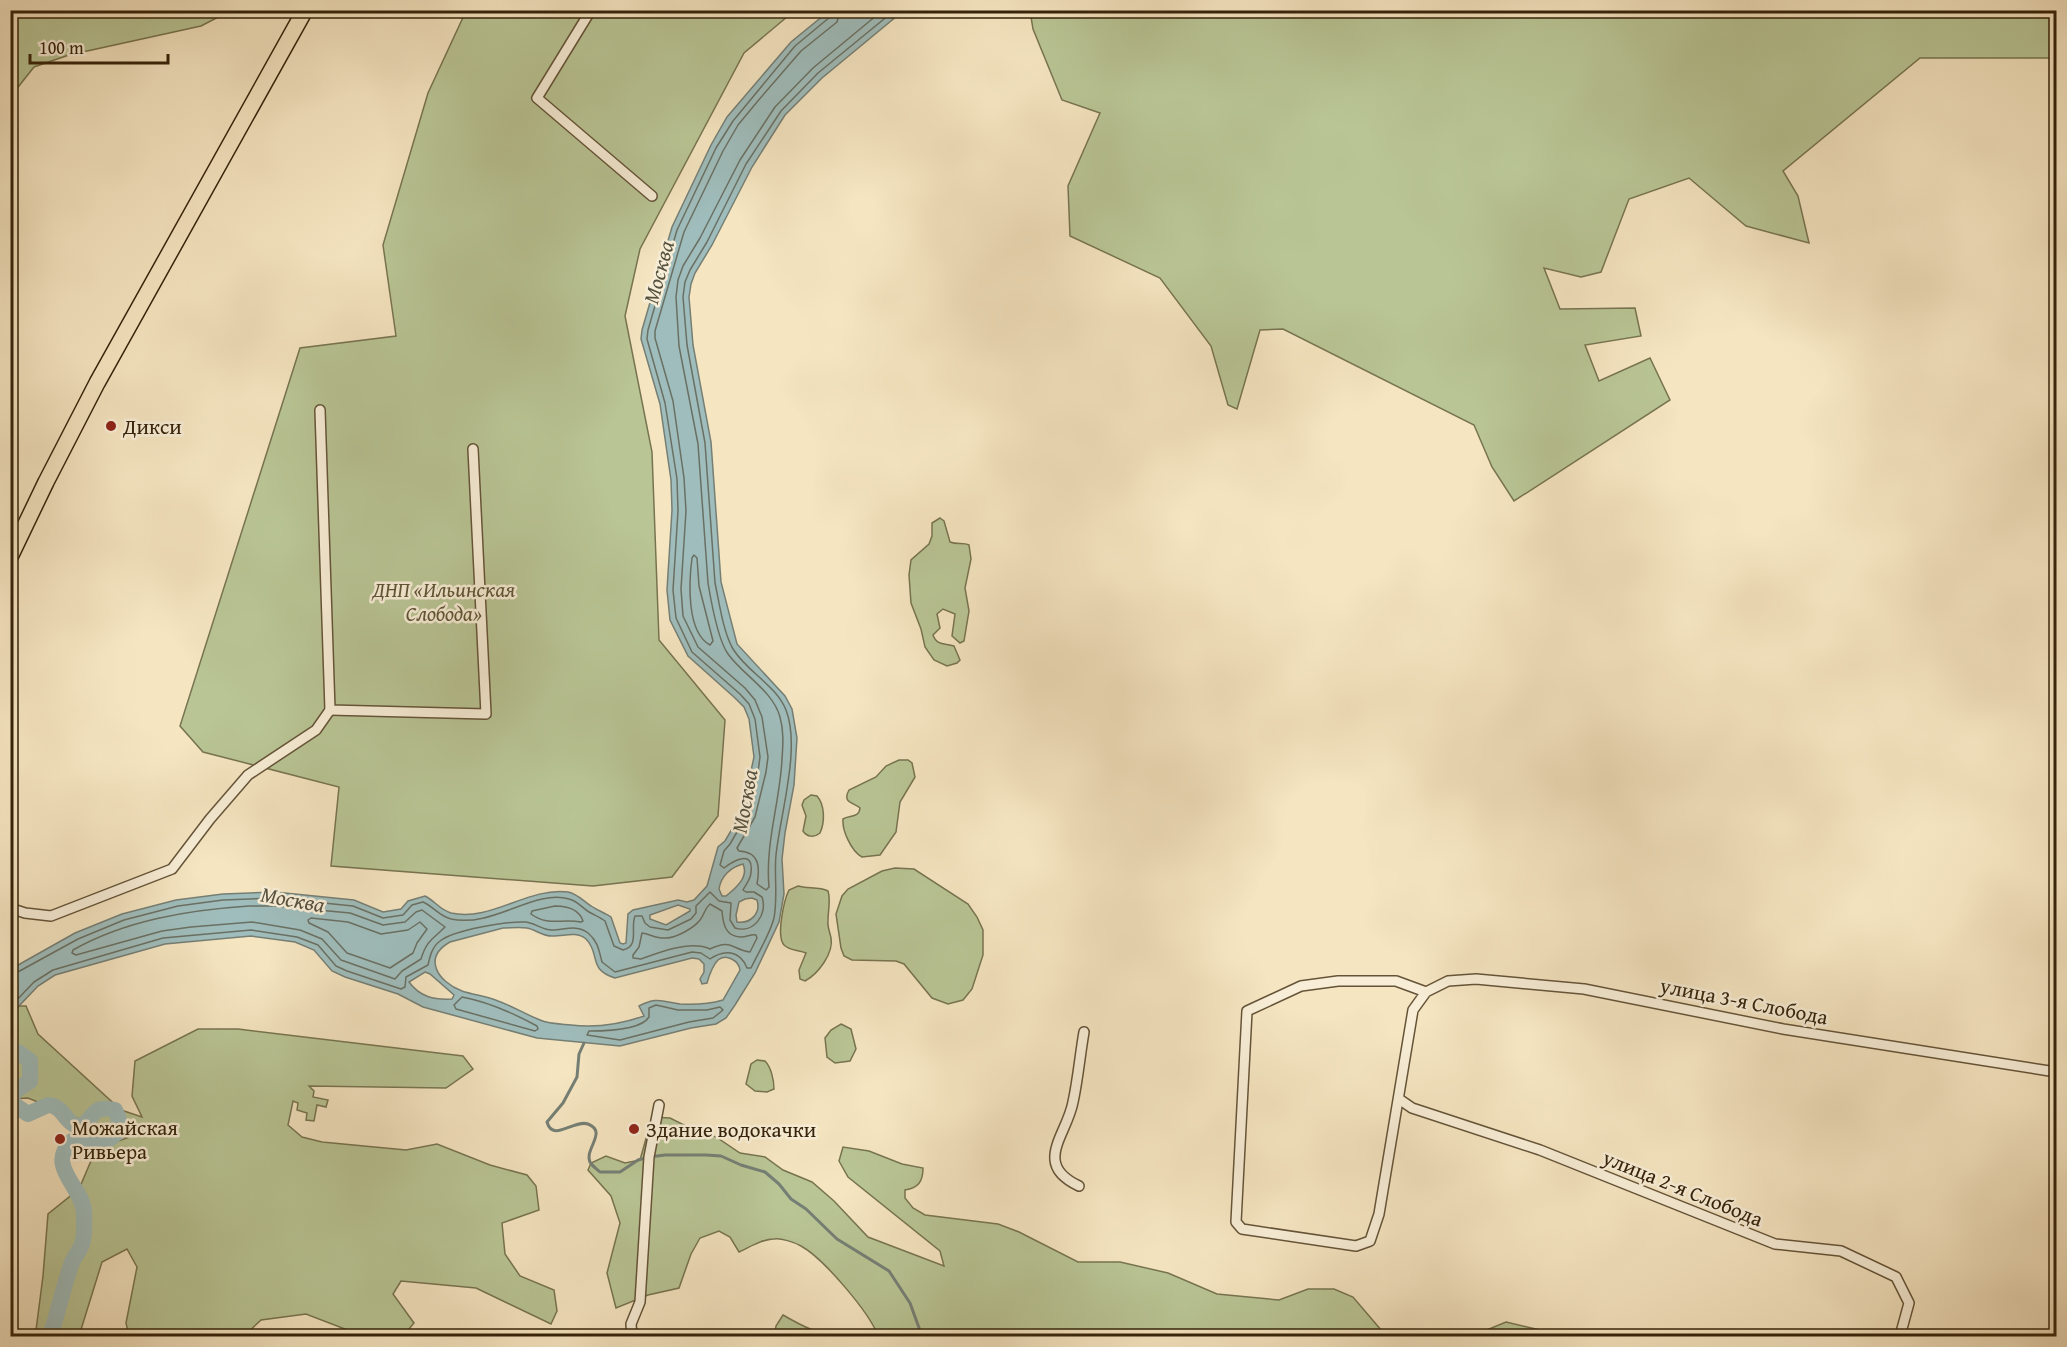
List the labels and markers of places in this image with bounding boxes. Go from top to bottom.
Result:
place label: Дикси [122,411,182,442]
marker: Дикси [104,419,118,433]
place label: Можайская Ривьера [72,1112,178,1167]
place label: Здание водокачки [646,1114,816,1145]
marker: Здание водокачки [627,1122,641,1136]
marker: Можайская Ривьера [53,1132,67,1146]

